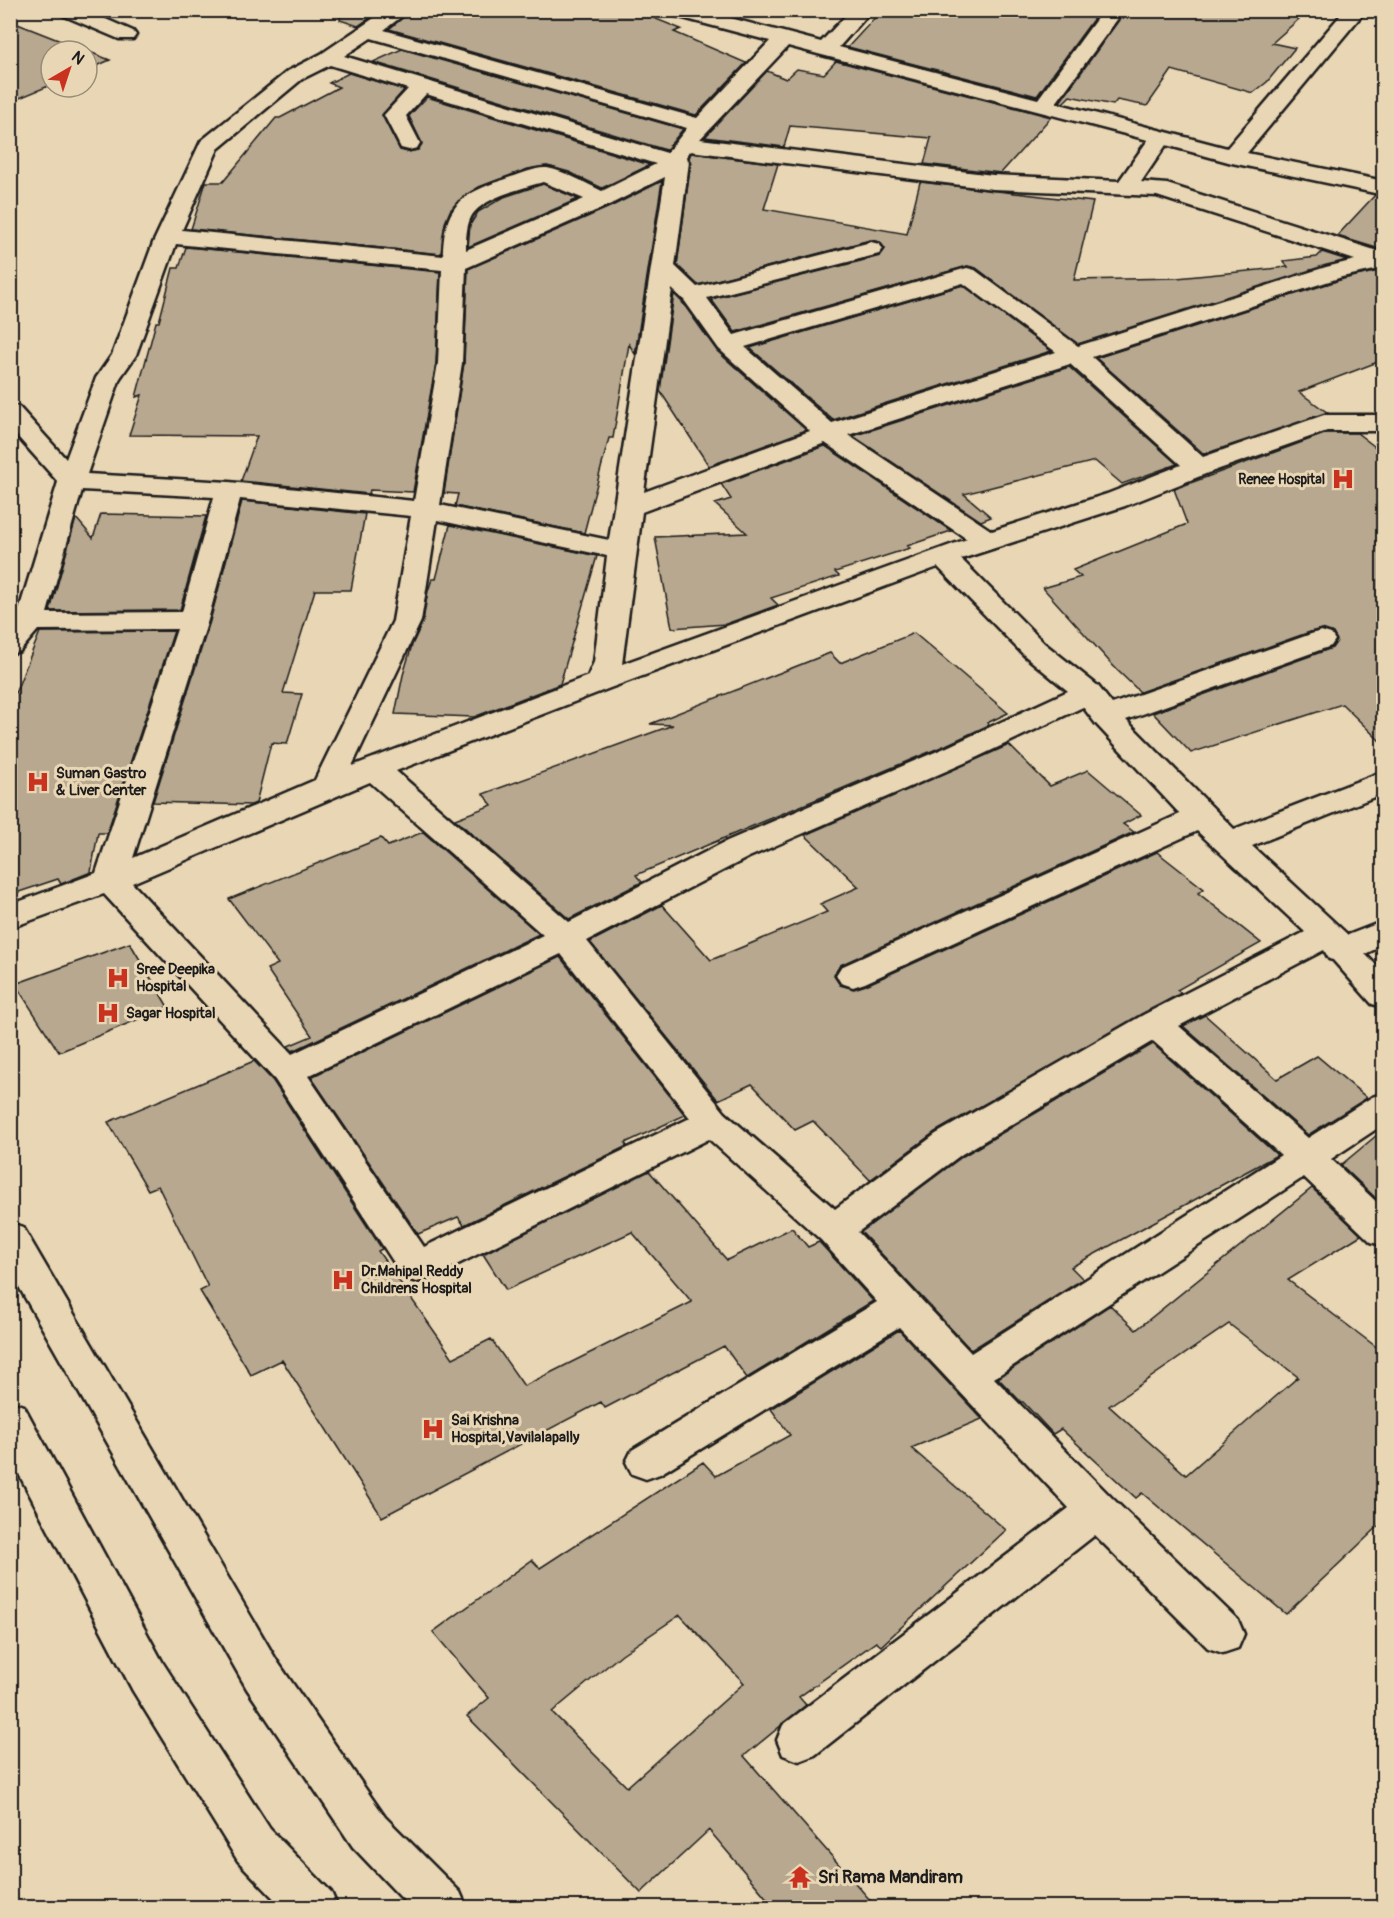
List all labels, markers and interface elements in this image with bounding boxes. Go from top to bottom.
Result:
north arrow [39,39,99,99]
text: N [67,47,88,69]
hospital icon: Renee Hospital [1330,466,1356,492]
place label: Renee Hospital [1238,471,1325,488]
place label: Suman Gastro & Liver Center [56,764,147,800]
hospital icon: Suman Gastro & Liver Center [25,769,51,795]
place label: Sree Deepika Hospital [136,960,215,996]
hospital icon: Sree Deepika Hospital [105,965,131,991]
hospital icon: Sagar Hospital [95,1000,121,1026]
place label: Sagar Hospital [126,1004,215,1023]
place label: Dr.Mahipal Reddy Childrens Hospital [361,1262,472,1298]
hospital icon: Dr.Mahipal Reddy Childrens Hospital [330,1267,356,1293]
place label: Sai Krishna Hospital,Vavilalapally [451,1411,580,1447]
hospital icon: Sai Krishna Hospital,Vavilalapally [420,1416,446,1442]
temple icon: Sri Rama Mandiram [787,1864,813,1890]
place label: Sri Rama Mandiram [818,1866,963,1889]

